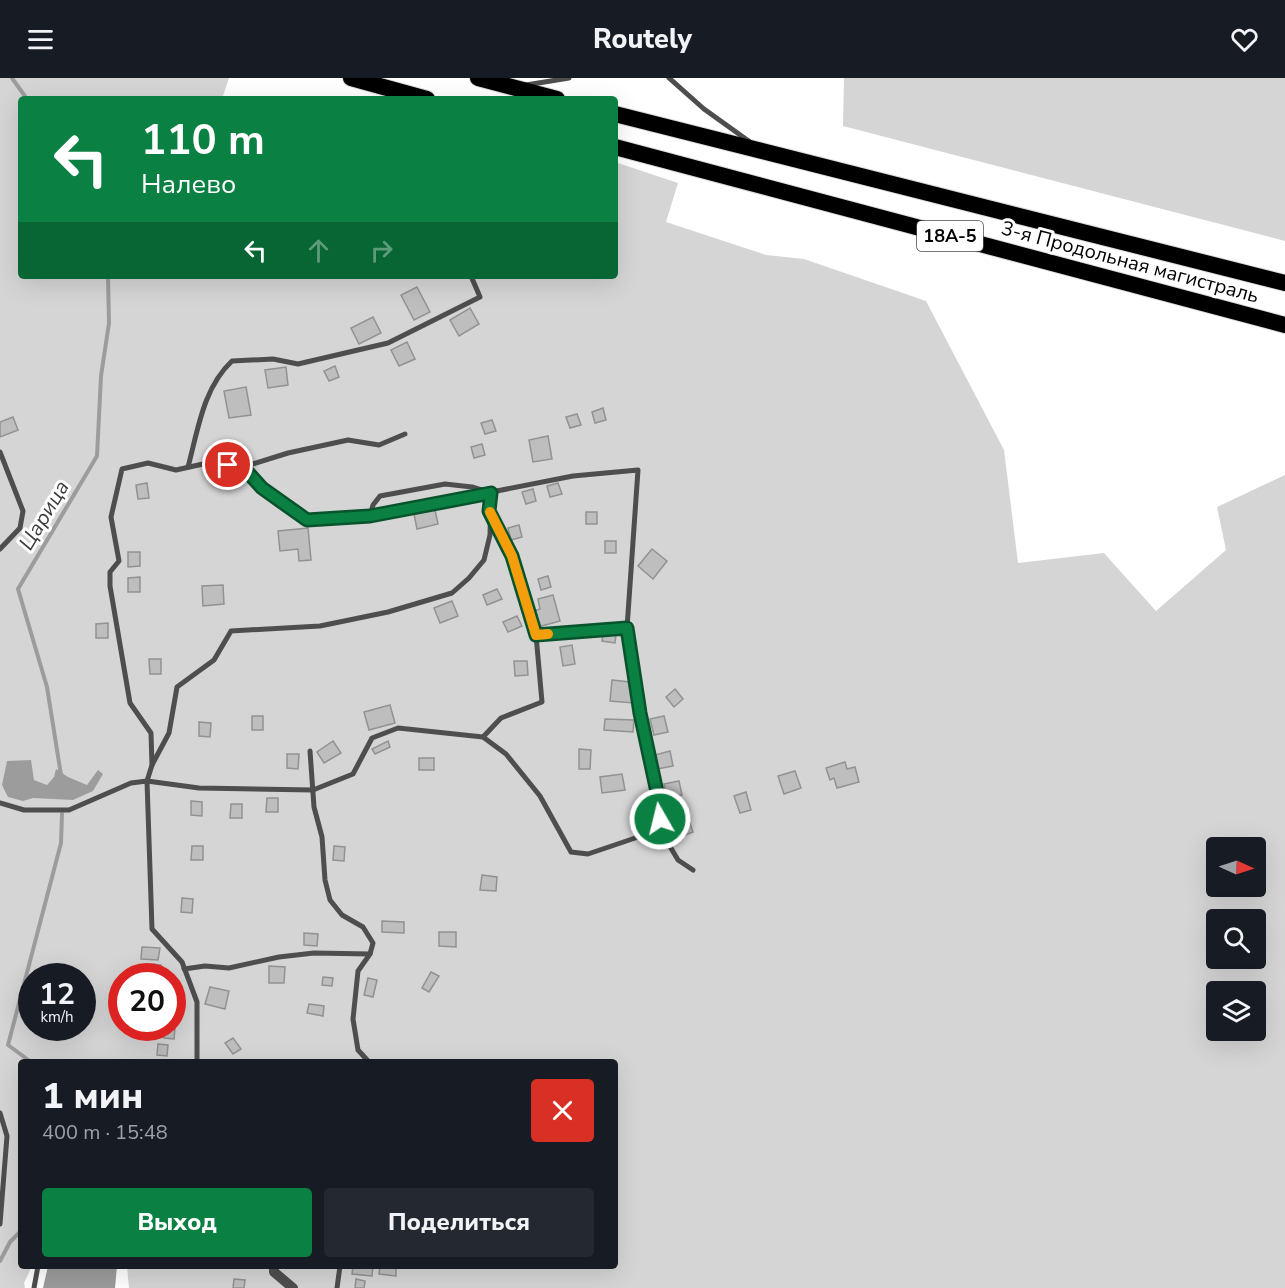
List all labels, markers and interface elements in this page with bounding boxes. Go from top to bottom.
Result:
text: Routely [593,21,692,58]
icon: menu [24,23,57,56]
icon: heart [1228,23,1261,56]
text: 110 m [141,112,265,169]
icon: left [42,120,120,198]
text: Налево [141,166,236,203]
street label: 3-я Продольная магистраль [998,215,1262,309]
road number: 18А-5 [917,221,983,251]
icon: left [239,234,272,267]
icon: ahead [302,234,335,267]
icon: right [365,234,398,267]
pin [202,439,253,490]
icon: arrive [211,448,244,481]
water label: Царица [12,475,76,555]
position arrow [628,787,692,851]
north arrow [1206,837,1266,897]
map controls [1206,837,1266,1041]
button: search [1206,909,1266,969]
speed limit sign: 20 [108,963,186,1041]
text: 12 [39,974,75,1015]
button: layers [1206,981,1266,1041]
text: km/h [40,1007,74,1027]
text: 1 мин [42,1072,143,1121]
button: close [531,1079,594,1142]
text: 400 m · 15:48 [42,1119,168,1146]
button: Выход [42,1188,312,1257]
button: Поделиться [324,1188,594,1257]

